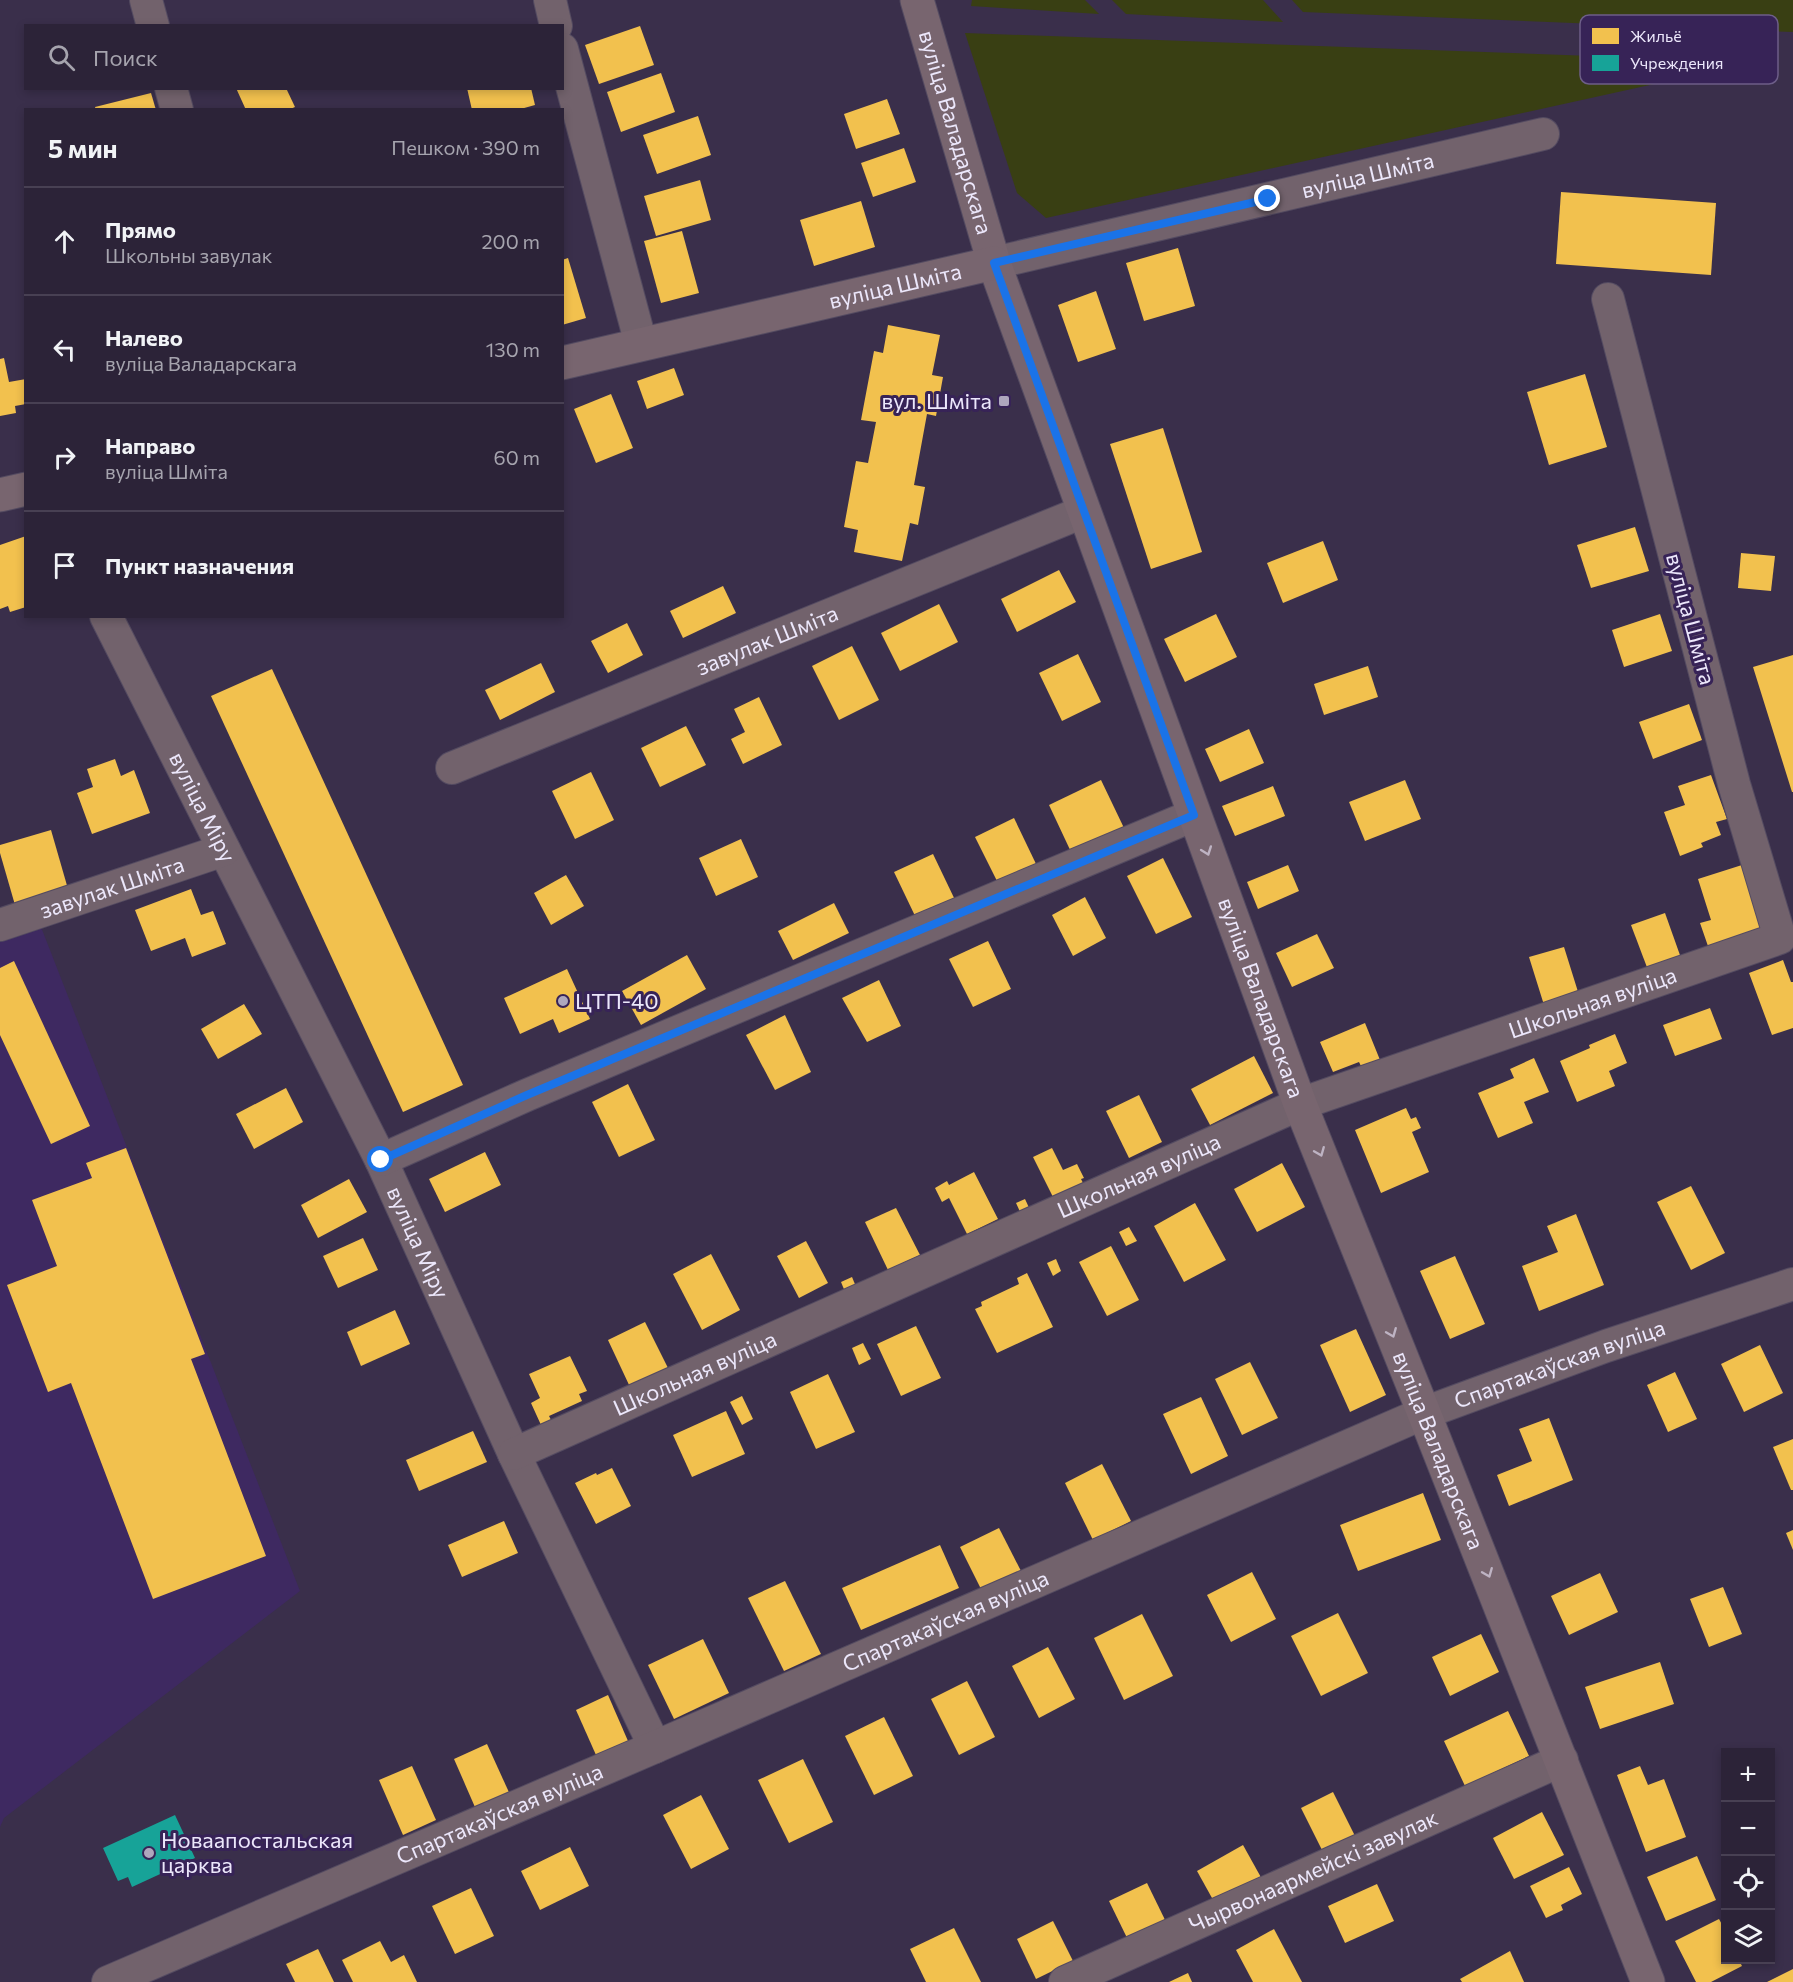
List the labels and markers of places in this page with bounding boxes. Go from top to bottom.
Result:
place label: вул. Шміта [882,387,992,414]
marker: вул. Шміта [997,394,1011,408]
place label: ЦТП-40 [575,987,659,1014]
marker: ЦТП-40 [556,994,570,1008]
place label: Новаапостальская царква [161,1826,353,1878]
marker: Новаапостальская царква [142,1846,156,1860]

